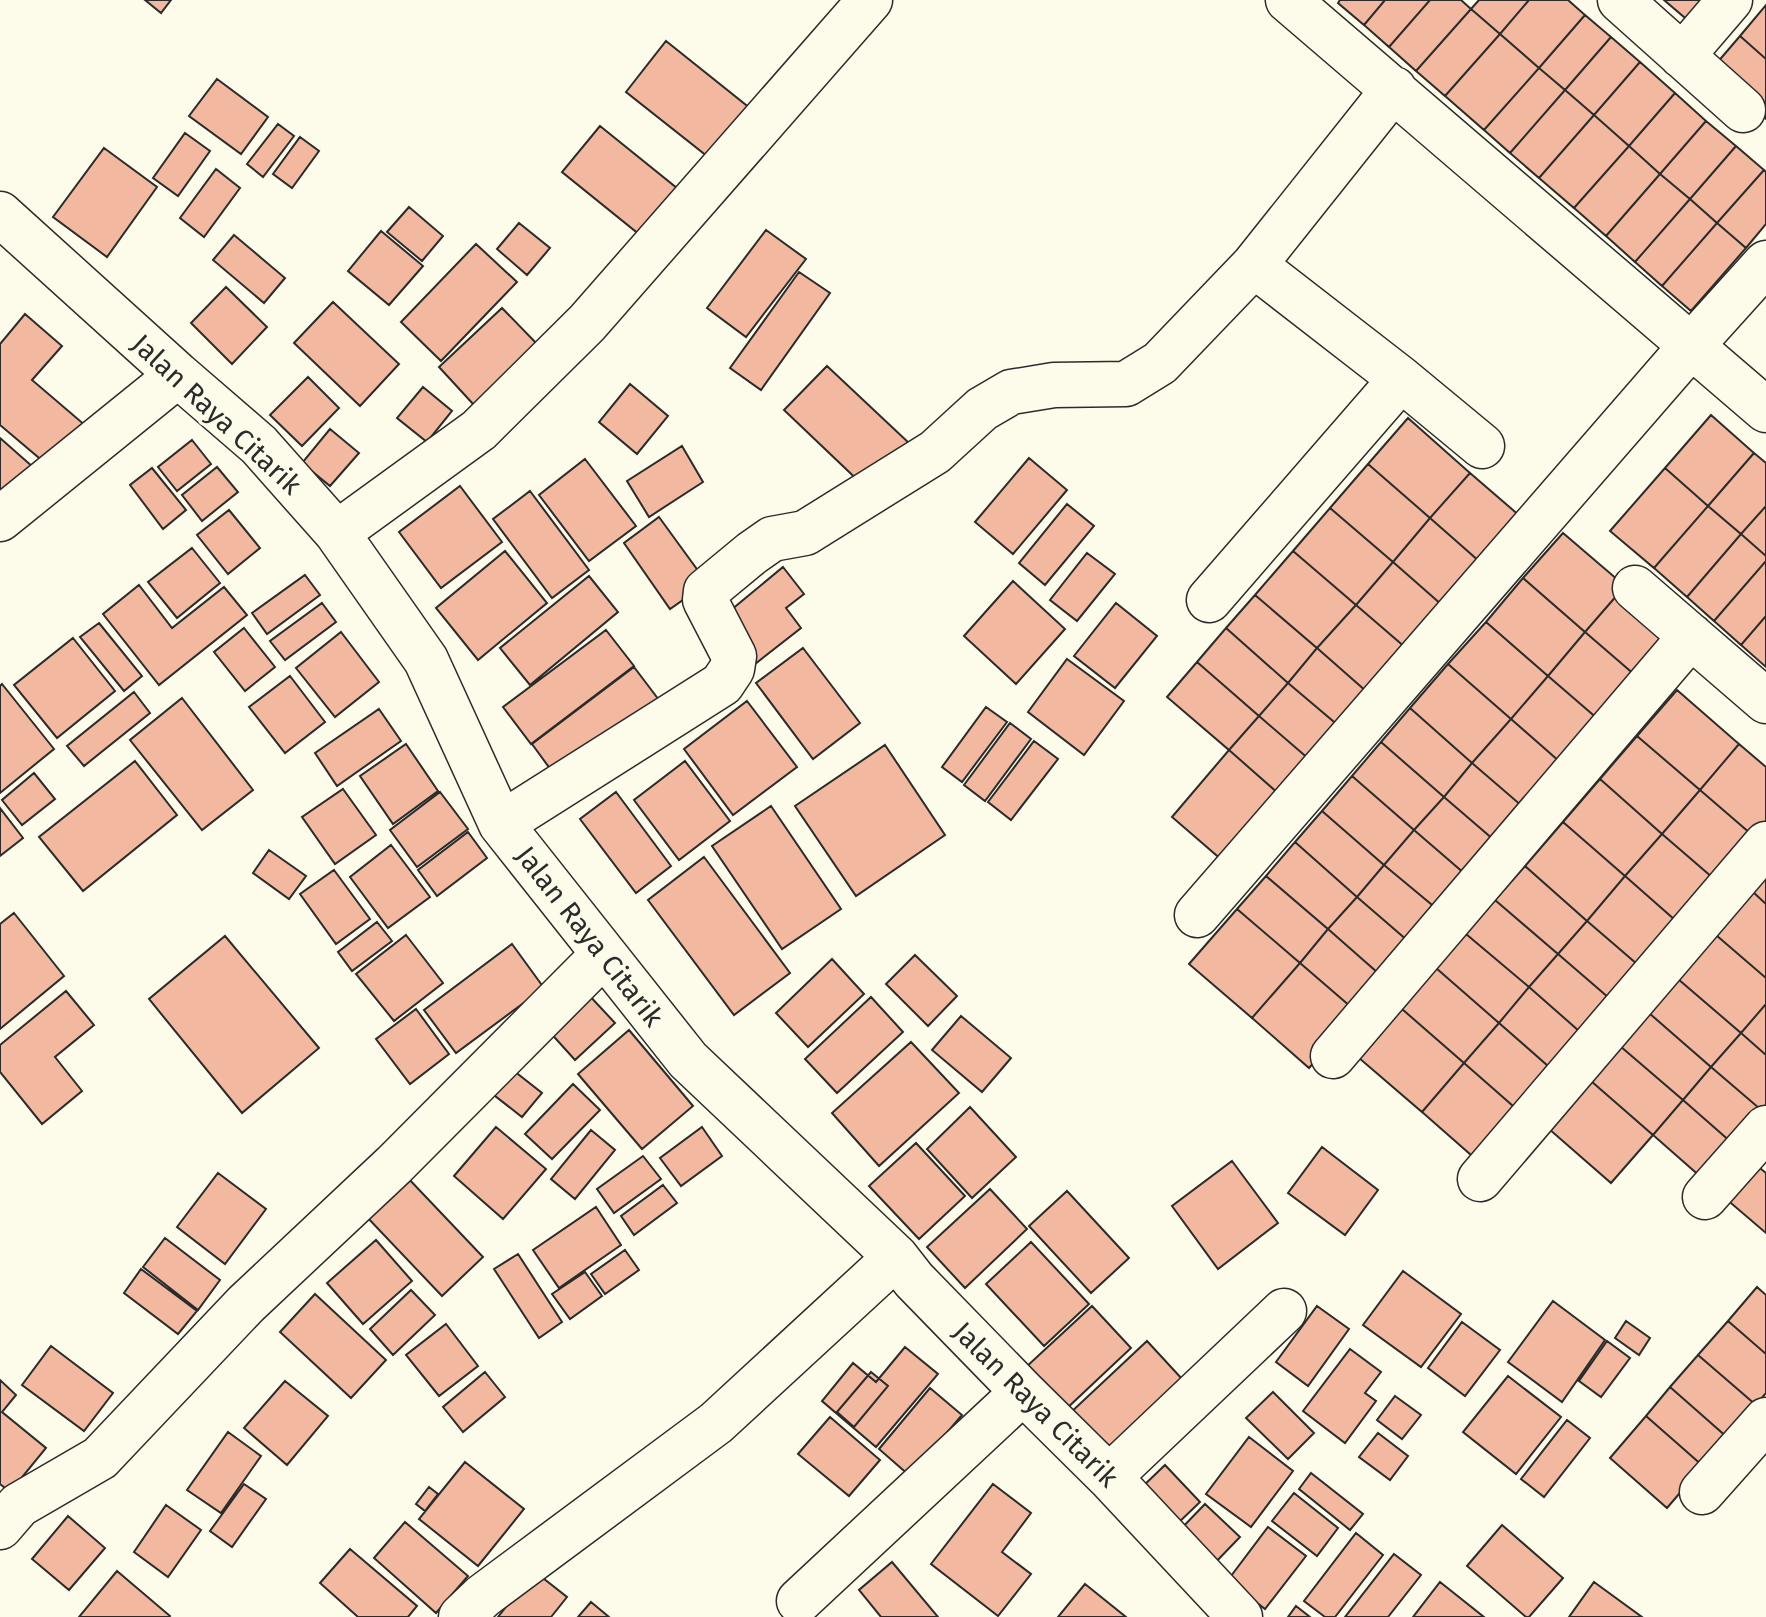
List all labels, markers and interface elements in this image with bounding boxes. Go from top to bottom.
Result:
street label: Jalan Raya Citarik [125,327,309,502]
street label: Jalan Raya Citarik [509,840,671,1034]
street label: Jalan Raya Citarik [946,1315,1125,1494]

